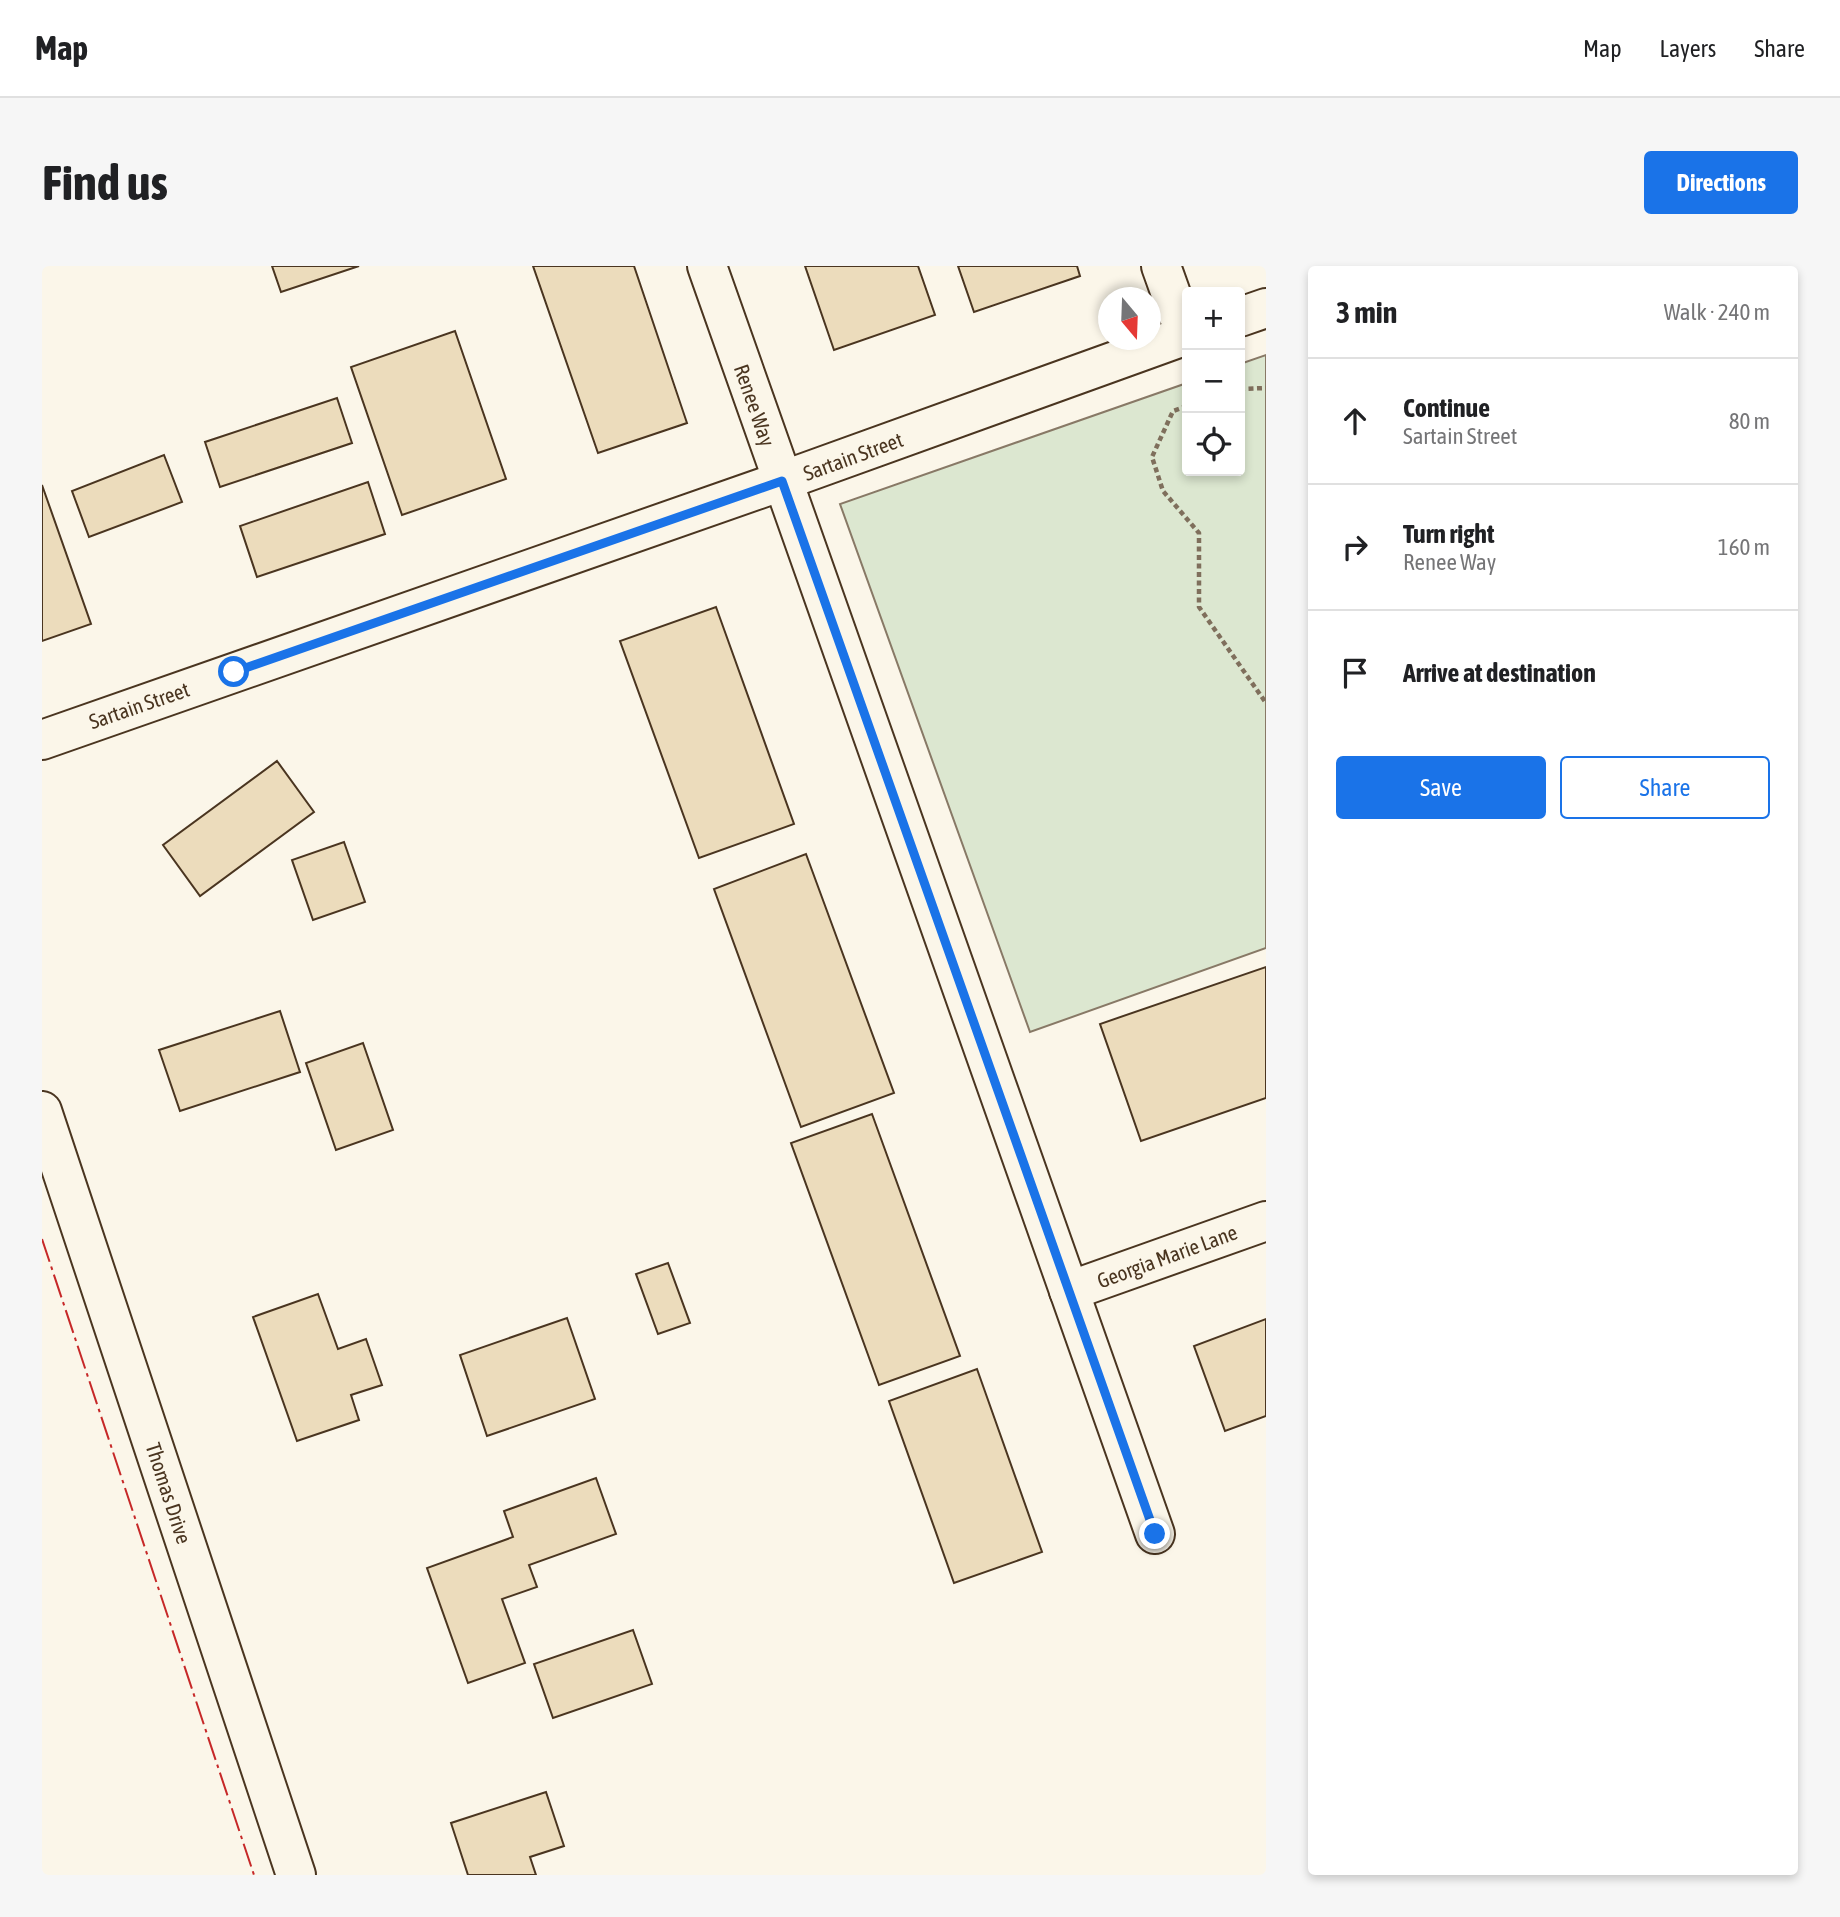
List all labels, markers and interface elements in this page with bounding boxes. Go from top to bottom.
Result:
text: Map [35,29,88,67]
text: Map [1583,35,1622,62]
text: Layers [1660,35,1716,62]
text: Share [1754,35,1805,62]
button: Directions [1644,151,1798,214]
text: Find us [42,154,168,210]
north arrow [1098,287,1161,350]
map controls [1182,287,1245,476]
button: + [1182,287,1245,350]
text: 3 min [1336,295,1397,329]
text: Walk · 240 m [1664,299,1770,325]
button: − [1182,350,1245,413]
street label: Renee Way [730,361,780,449]
text: Continue [1403,393,1490,423]
icon: ahead [1336,402,1374,440]
text: 80 m [1729,408,1770,434]
button: locate [1182,413,1245,476]
text: Sartain Street [1403,423,1517,449]
street label: Sartain Street [800,427,906,485]
text: Turn right [1403,519,1494,549]
icon: right [1336,528,1374,566]
text: 160 m [1718,534,1770,560]
text: Renee Way [1403,549,1496,575]
icon: arrive [1336,654,1374,692]
route start [218,656,249,687]
text: Arrive at destination [1403,658,1596,688]
street label: Sartain Street [86,677,192,733]
button: Save [1336,756,1546,819]
button: Share [1560,756,1770,819]
street label: Georgia Marie Lane [1094,1220,1240,1292]
street label: Thomas Drive [141,1439,197,1547]
route end [1139,1518,1170,1549]

